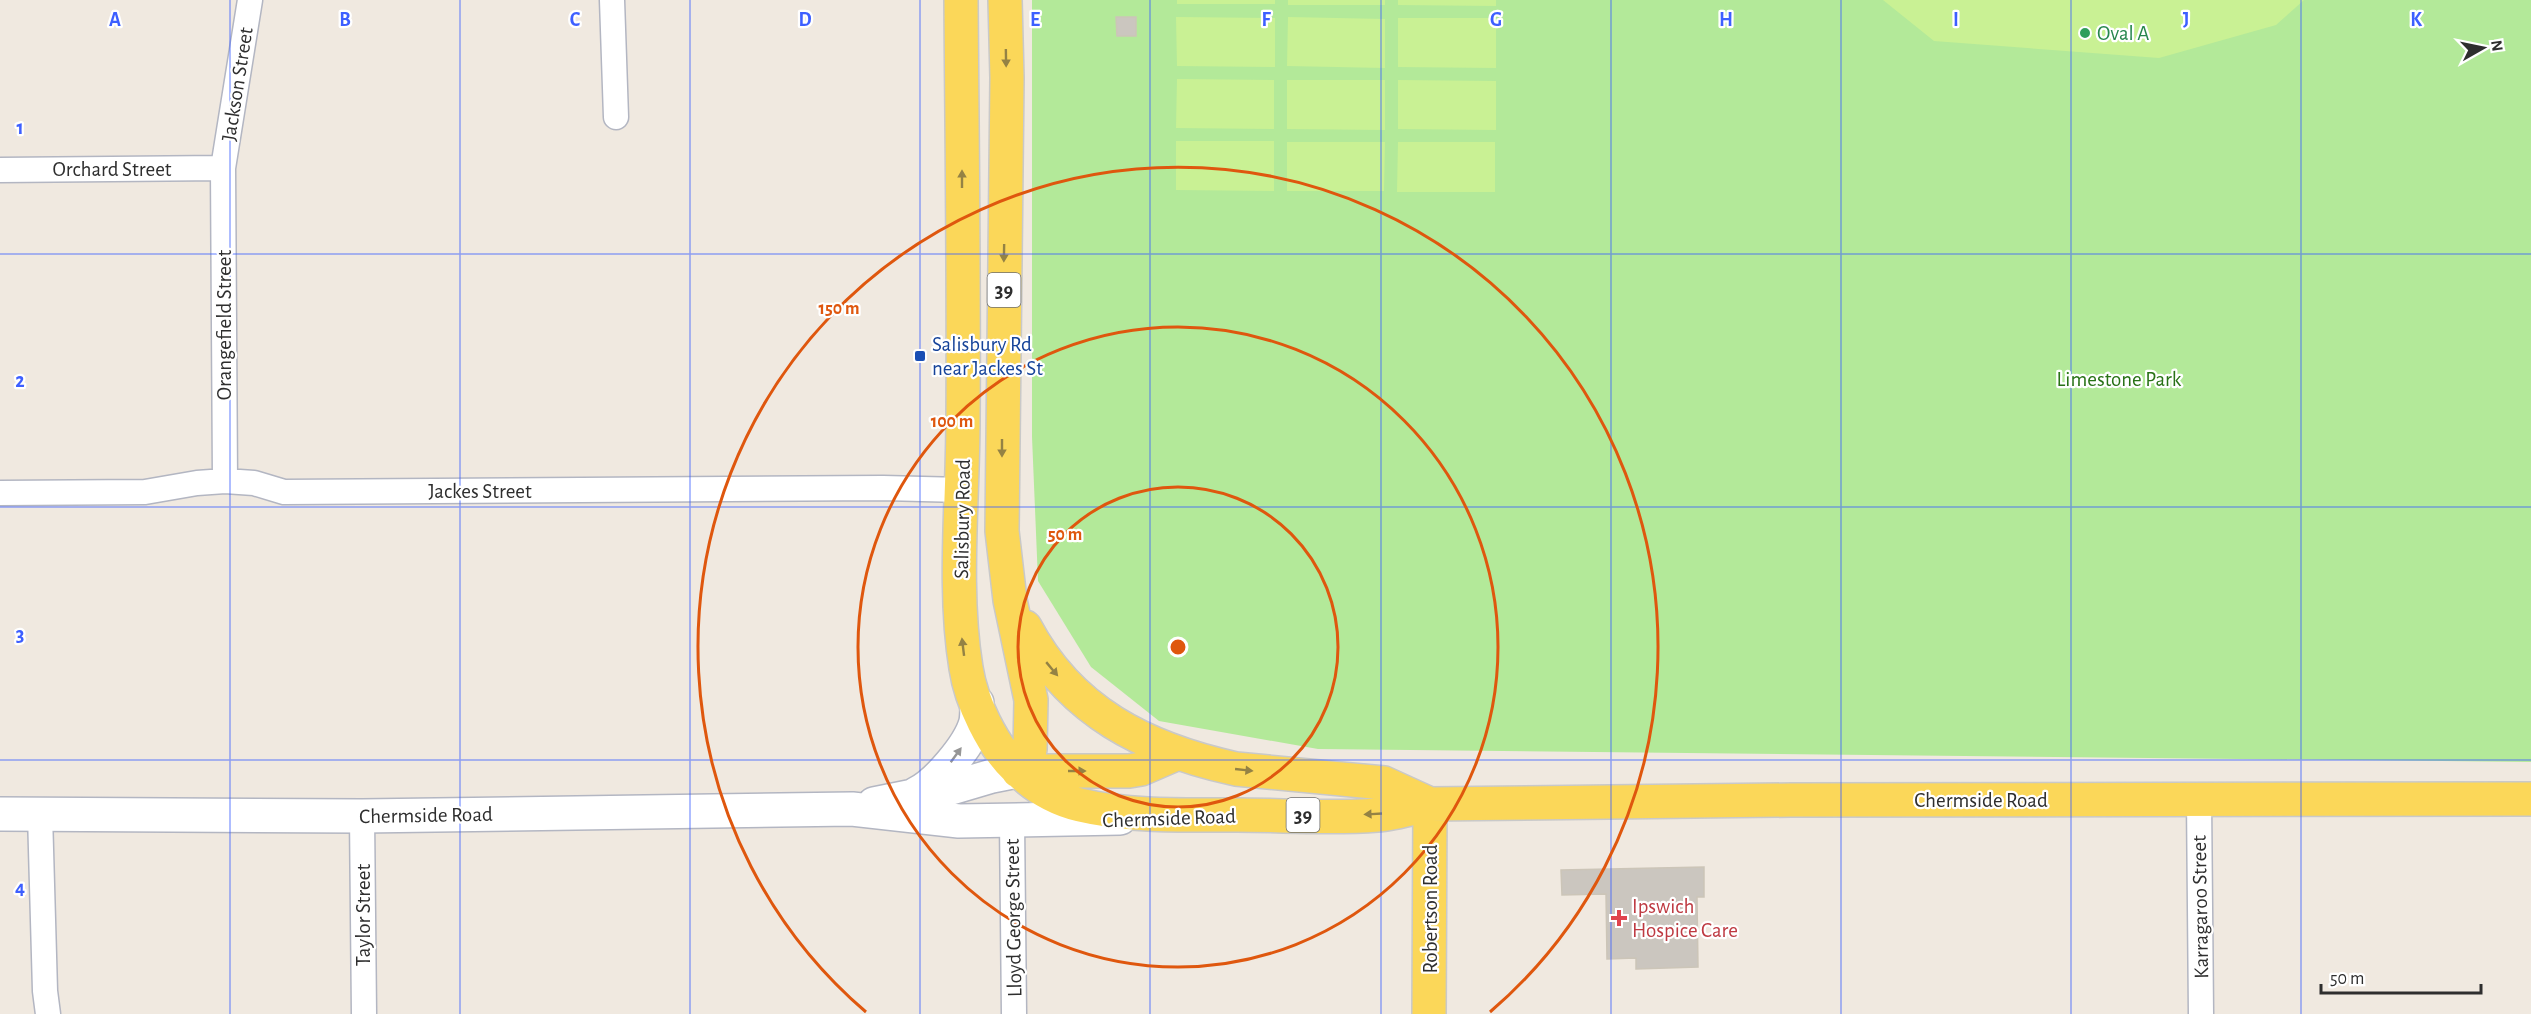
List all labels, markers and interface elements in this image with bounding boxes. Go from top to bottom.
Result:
text: A [109,10,121,30]
text: B [339,10,351,30]
text: C [570,10,581,30]
text: D [798,10,812,30]
text: E [1030,10,1040,30]
text: F [1261,10,1271,30]
text: G [1490,10,1502,30]
text: H [1719,10,1733,30]
text: I [1953,10,1959,30]
text: J [2183,10,2189,30]
text: K [2410,10,2422,30]
north arrow [2453,18,2513,78]
place label: Oval A [2097,23,2149,44]
street label: Jackson Street [218,25,257,143]
marker: Oval A [2078,26,2092,40]
text: N [2488,39,2506,53]
one-way arrow [1001,49,1011,68]
text: 1 [16,118,24,138]
street label: Orchard Street [52,159,172,180]
one-way arrow [957,170,967,189]
one-way arrow [999,244,1009,263]
street label: Orangefield Street [214,249,235,400]
road number: 39 [988,273,1020,307]
text: 150 m [819,300,859,318]
place label: Salisbury Rd near Jackes St [932,334,1043,379]
marker: Salisbury Rd near Jackes St [913,349,927,363]
park label: Limestone Park [2057,369,2182,390]
text: 2 [15,371,25,391]
text: 100 m [931,413,973,431]
one-way arrow [997,439,1007,458]
street label: Salisbury Road [951,459,974,579]
street label: Jackes Street [428,481,532,502]
text: 50 m [1048,526,1082,544]
text: 3 [16,625,24,645]
one-way arrow [958,637,968,656]
centre of rings [1168,637,1188,657]
one-way arrow [1045,661,1057,676]
one-way arrow [949,748,961,763]
one-way arrow [1235,765,1254,775]
one-way arrow [1067,766,1086,776]
street label: Chermside Road [1914,790,2048,811]
road number: 39 [1286,798,1320,832]
street label: Chermside Road [359,804,493,827]
street label: Chermside Road [1102,806,1236,831]
one-way arrow [1363,810,1382,819]
street label: Karragaroo Street [2189,835,2212,979]
street label: Lloyd George Street [1002,838,1025,997]
street label: Robertson Road [1420,844,1441,974]
street label: Taylor Street [353,864,374,966]
text: 4 [15,878,25,898]
place label: Ipswich Hospice Care [1632,896,1738,941]
marker: Ipswich Hospice Care [1610,909,1628,927]
scale bar [2321,957,2482,995]
text: 50 m [2330,970,2364,988]

